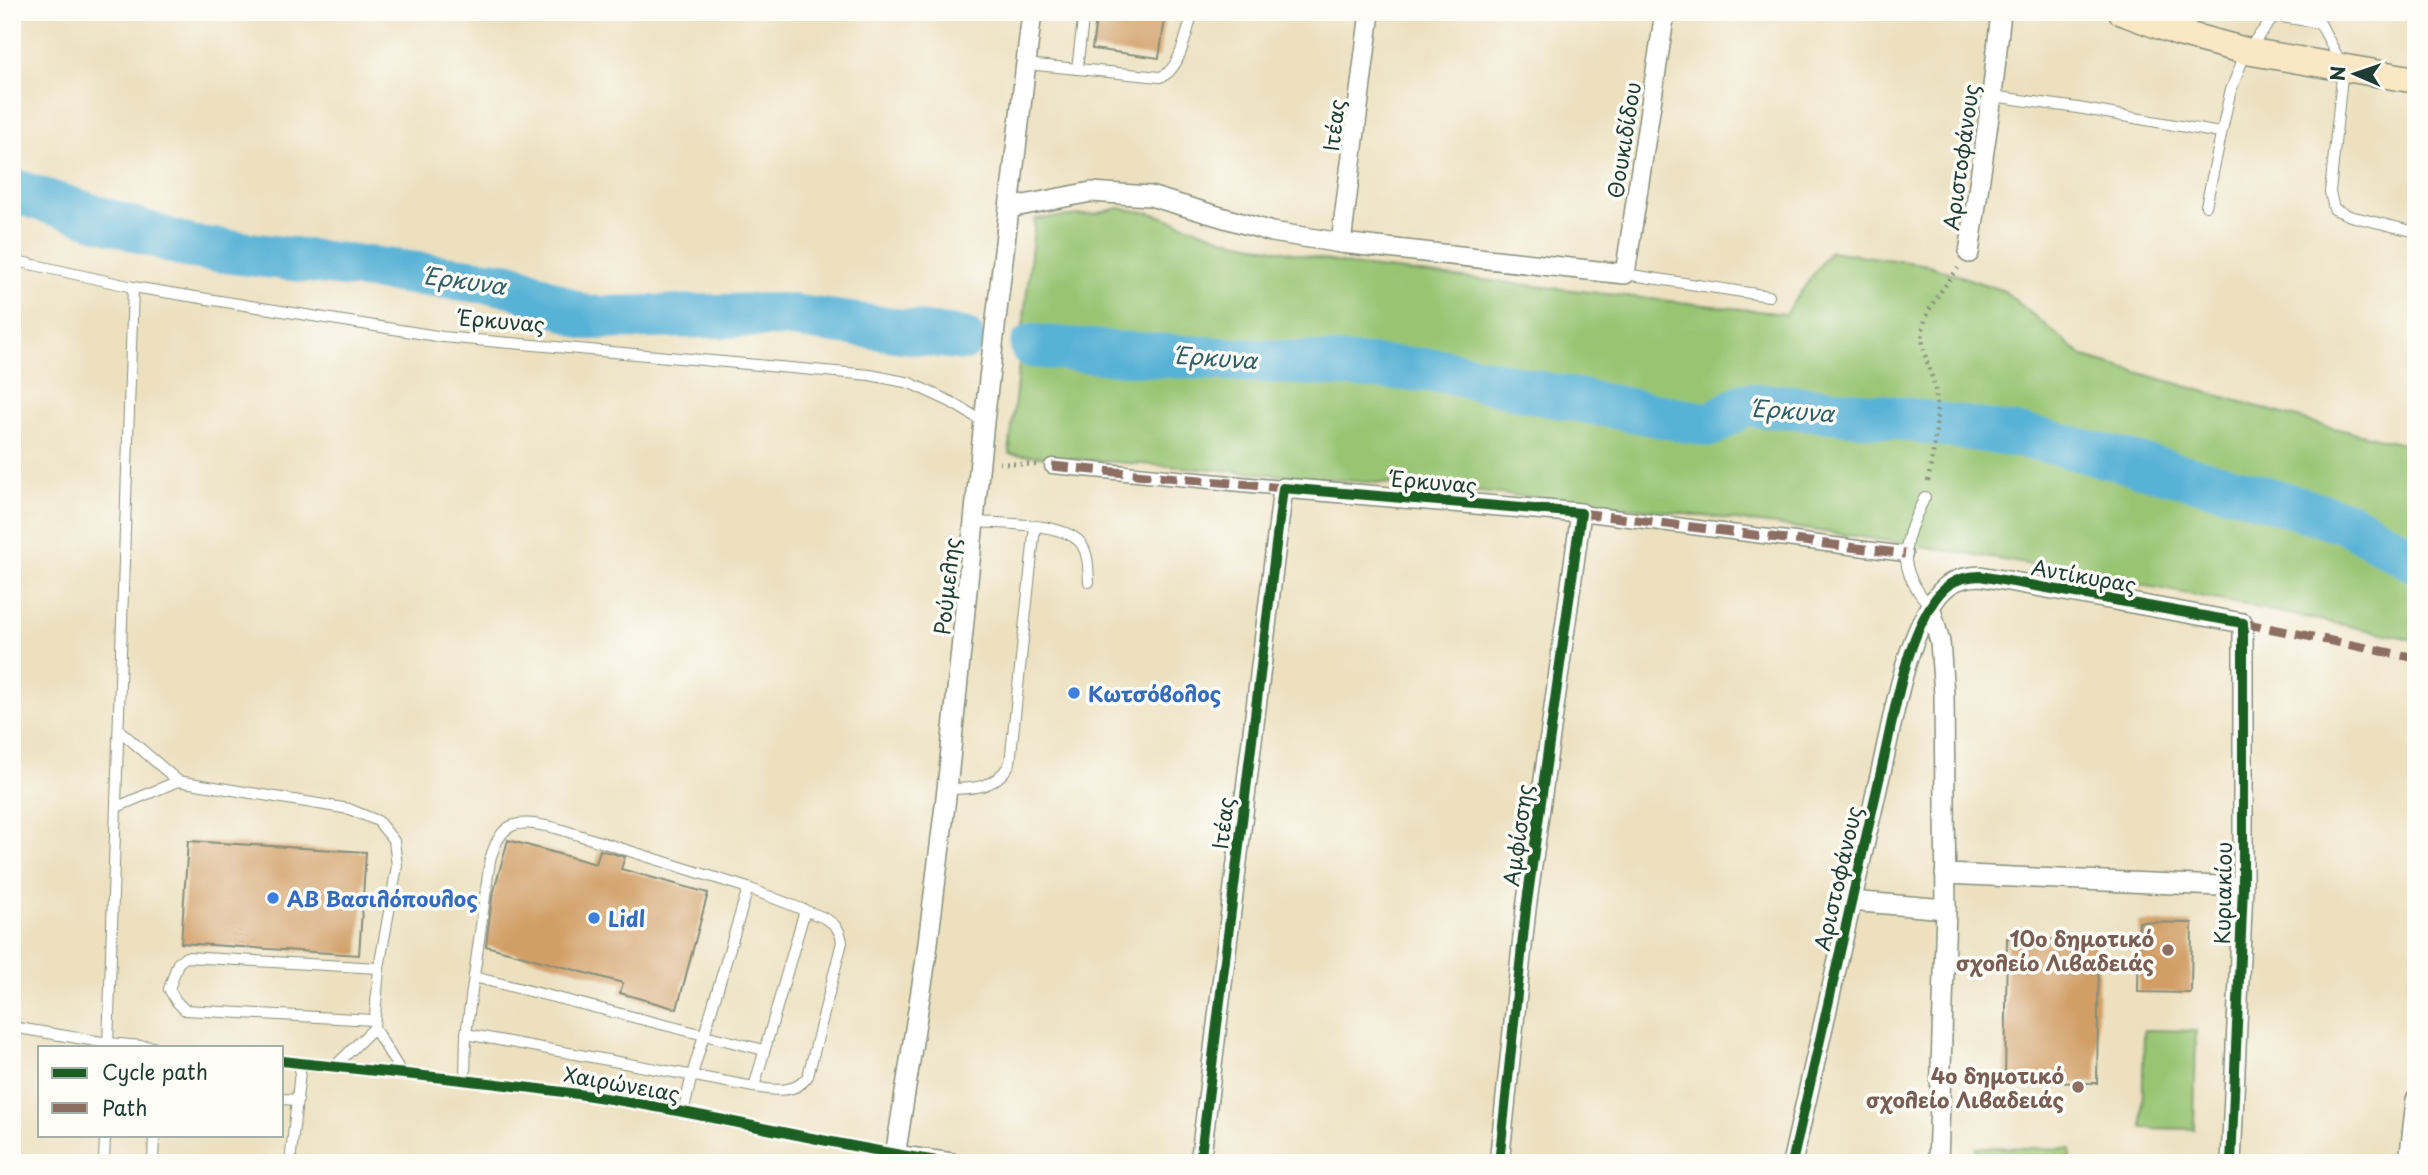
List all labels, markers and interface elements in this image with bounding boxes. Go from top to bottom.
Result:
north arrow [2320,38,2390,108]
text: N [2323,65,2351,81]
street label: Θουκιδίδου [1598,80,1648,200]
street label: Αριστοφάνους [1934,82,1986,232]
street label: Ιτέας [1314,97,1352,153]
water label: Έρκυνα [422,257,510,303]
street label: Έρκυνας [455,300,546,340]
water label: Έρκυνα [1174,337,1260,377]
water label: Έρκυνα [1751,390,1837,430]
street label: Έρκυνας [1387,461,1478,501]
street label: Ρούμελης [925,536,967,636]
street label: Αντίκυρας [2029,550,2139,600]
place label: Κωτσόβολος [1088,677,1221,709]
marker: Κωτσόβολος [1066,685,1082,701]
street label: Αμφίσσης [1494,782,1540,888]
street label: Ιτέας [1203,795,1241,851]
street label: Αριστοφάνους [1805,803,1869,953]
street label: Κυριακίου [2205,841,2239,945]
place label: ΑΒ Βασιλόπουλος [287,882,478,914]
marker: ΑΒ Βασιλόπουλος [265,890,281,906]
place label: Lidl [608,902,645,934]
marker: Lidl [586,910,602,926]
place label: 10ο δημοτικό σχολείο Λιβαδειάς [1956,922,2154,978]
marker: 10ο δημοτικό σχολείο Λιβαδειάς [2160,942,2176,958]
legend [38,1046,284,1136]
text: Cycle path [102,1055,208,1087]
street label: Χαιρώνειας [562,1057,683,1109]
place label: 4ο δημοτικό σχολείο Λιβαδειάς [1866,1059,2064,1115]
marker: 4ο δημοτικό σχολείο Λιβαδειάς [2070,1079,2086,1095]
text: Path [102,1091,147,1123]

